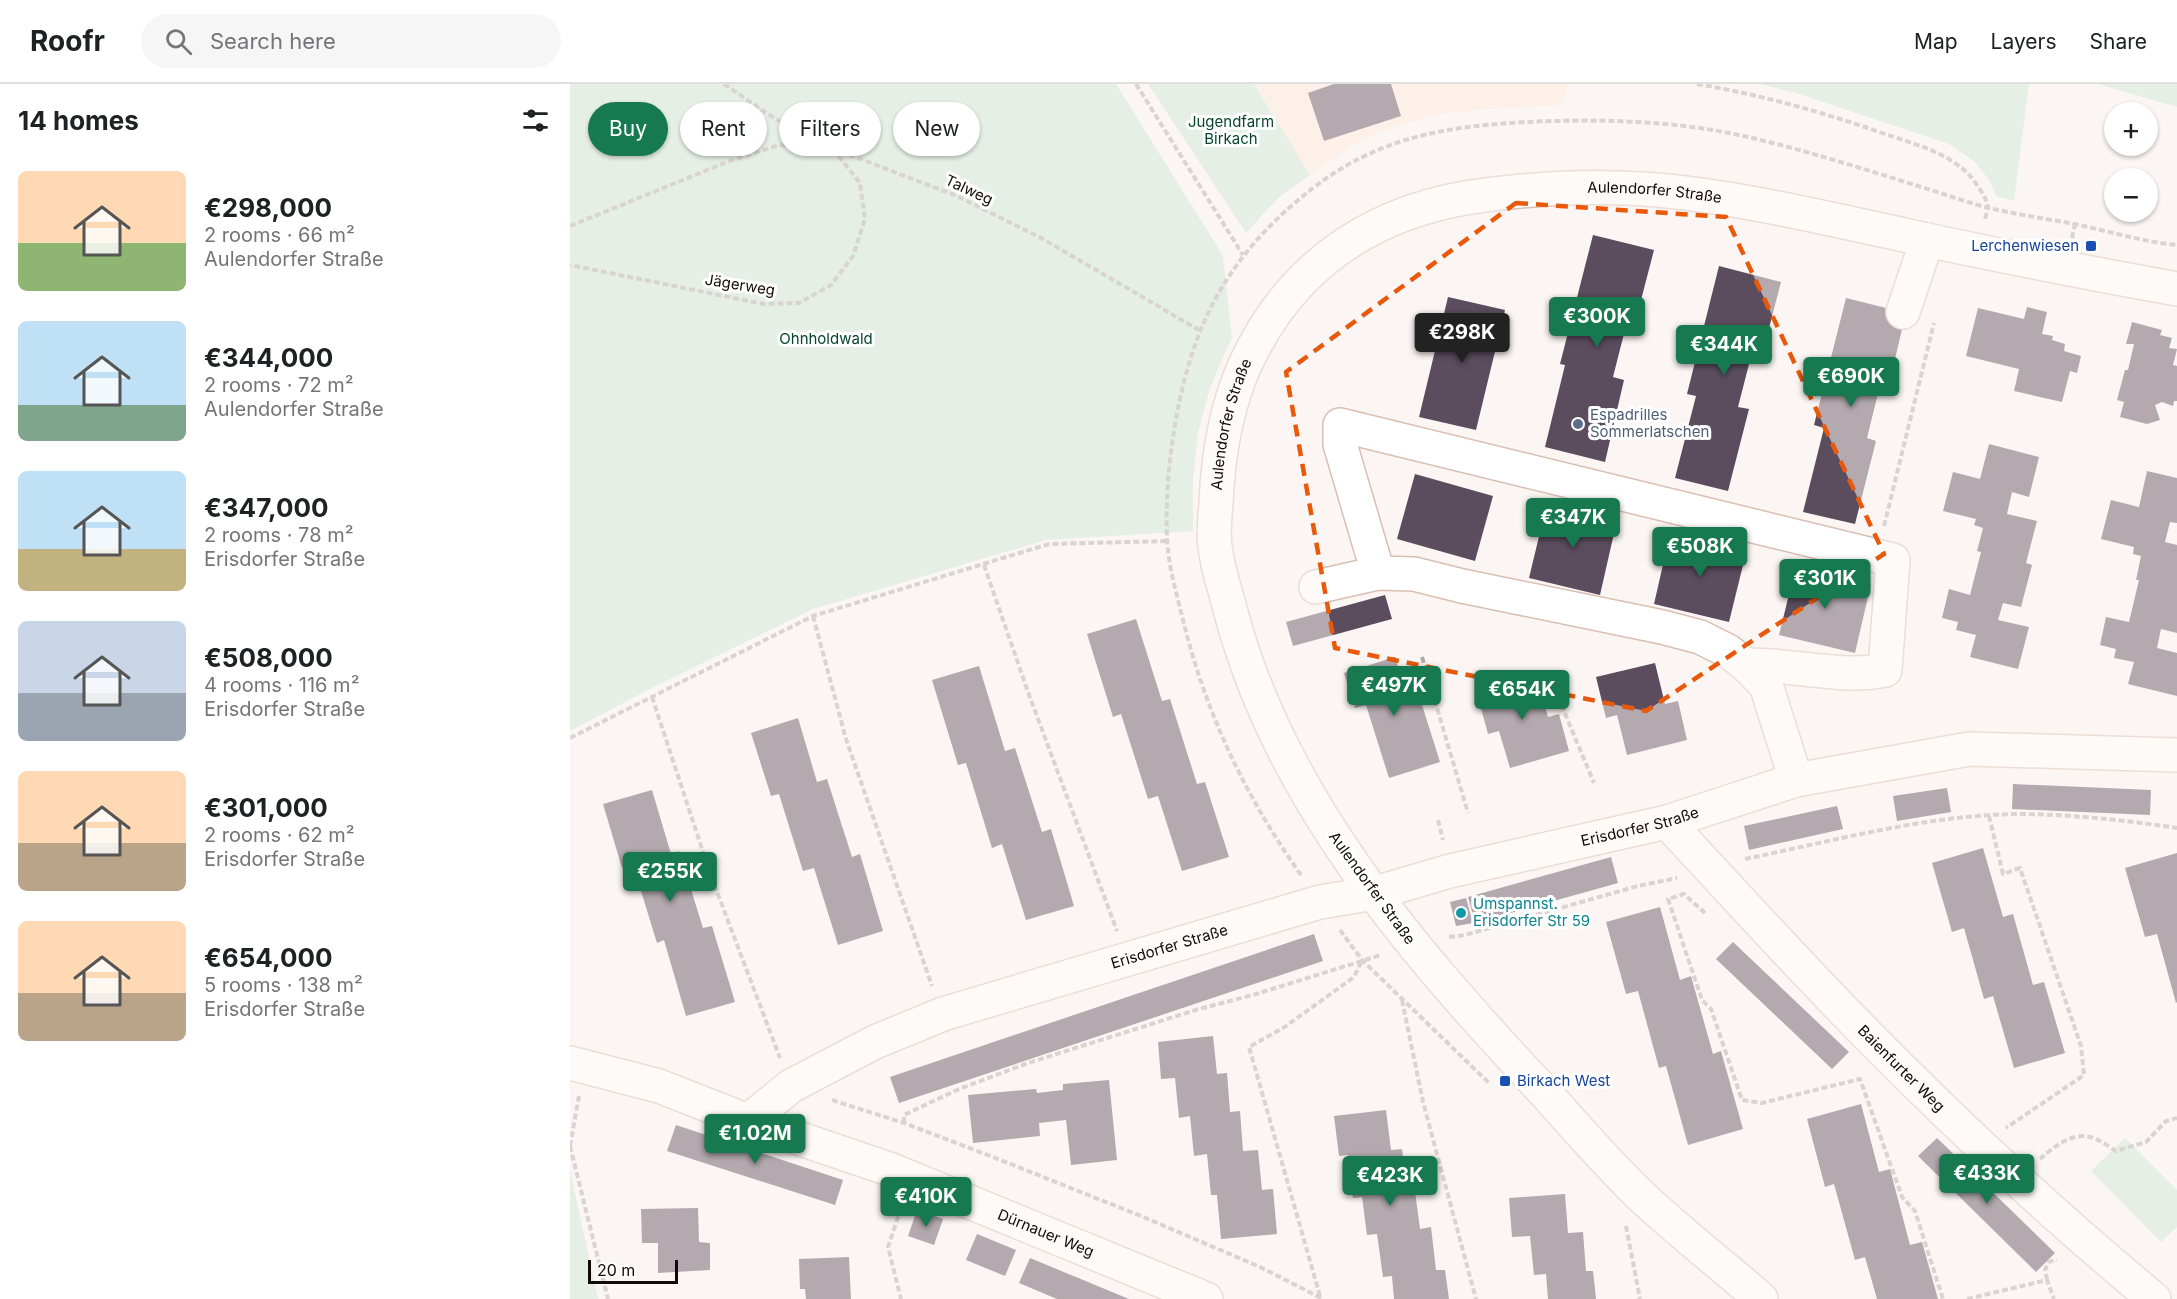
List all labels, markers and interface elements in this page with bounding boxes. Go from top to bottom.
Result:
search box [141,14,561,68]
text: Roofr [30,24,105,58]
icon: search [162,25,195,58]
text: Search here [210,28,336,54]
text: Map [1914,29,1958,54]
text: Layers [1991,29,2057,54]
text: Share [2090,29,2147,54]
chip: Buy [588,102,668,156]
chip: Rent [680,102,767,156]
chip: Filters [779,102,881,156]
chip: New [893,102,980,156]
map controls [2104,102,2158,222]
button: + [2104,102,2158,156]
icon: filters [519,104,552,137]
text: 14 homes [18,105,139,136]
park label: Jugendfarm Birkach [1188,112,1274,148]
button: − [2104,168,2158,222]
street label: Talweg [942,170,996,209]
street label: Aulendorfer Straße [1587,178,1723,207]
text: €298,000 [204,192,332,223]
icon: home [66,195,138,267]
text: 2 rooms · 66 m² [204,223,355,247]
place label: Lerchenwiesen [1971,236,2079,255]
marker: Lerchenwiesen [2084,239,2098,253]
text: Aulendorfer Straße [204,247,384,271]
street label: Jägerweg [704,270,776,299]
pin: €300K [1555,297,1639,348]
text: €300K [1563,304,1631,328]
pin: €298K [1420,313,1504,364]
text: €298K [1429,320,1495,344]
pin: €344K [1682,325,1766,376]
park label: Ohnholdwald [779,329,873,348]
text: €344K [1690,332,1758,356]
text: €344,000 [204,342,333,373]
icon: home [66,345,138,417]
street label: Aulendorfer Straße [1207,355,1256,491]
pin: €690K [1809,357,1893,408]
text: €690K [1817,364,1885,388]
text: 2 rooms · 72 m² [204,373,354,397]
text: Aulendorfer Straße [204,397,384,421]
place label: Espadrilles Sommerlatschen [1590,405,1709,441]
marker: Espadrilles Sommerlatschen [1571,417,1585,431]
text: €347,000 [204,492,329,523]
icon: home [66,495,138,567]
pin: €347K [1531,498,1615,549]
text: €347K [1540,505,1606,529]
text: 2 rooms · 78 m² [204,523,353,547]
pin: €508K [1658,527,1742,578]
text: €508K [1666,534,1734,558]
text: Erisdorfer Straße [204,547,365,571]
pin: €301K [1783,559,1867,610]
text: €301K [1793,566,1857,590]
text: €508,000 [204,642,333,673]
icon: home [66,645,138,717]
pin: €497K [1352,666,1436,717]
pin: €654K [1480,670,1564,721]
text: 4 rooms · 116 m² [204,673,359,697]
text: €497K [1361,673,1427,697]
text: €654K [1488,677,1556,701]
text: Erisdorfer Straße [204,697,365,721]
text: €301,000 [204,792,328,823]
icon: home [66,795,138,867]
street label: Erisdorfer Straße [1579,802,1701,850]
text: 2 rooms · 62 m² [204,823,355,847]
street label: Aulendorfer Straße [1325,828,1420,948]
text: Erisdorfer Straße [204,847,365,871]
pin: €255K [628,852,712,903]
text: €255K [637,859,703,883]
place label: Umspannst. Erisdorfer Str 59 [1473,894,1590,930]
marker: Umspannst. Erisdorfer Str 59 [1454,906,1468,920]
street label: Erisdorfer Straße [1109,920,1230,973]
text: €654,000 [204,942,333,973]
icon: home [66,945,138,1017]
text: 5 rooms · 138 m² [204,973,363,997]
text: Erisdorfer Straße [204,997,365,1021]
street label: Baienfurter Weg [1854,1021,1949,1115]
place label: Birkach West [1517,1071,1610,1090]
marker: Birkach West [1498,1074,1512,1088]
pin: €1.02M [706,1114,804,1165]
text: €1.02M [718,1121,792,1145]
pin: €433K [1945,1154,2029,1205]
pin: €423K [1348,1156,1432,1207]
text: €433K [1953,1161,2021,1185]
text: €423K [1356,1163,1424,1187]
pin: €410K [884,1177,968,1228]
text: €410K [895,1184,957,1208]
street label: Dürnauer Weg [995,1205,1097,1261]
scale bar [588,1257,678,1284]
text: 20 m [597,1260,635,1280]

